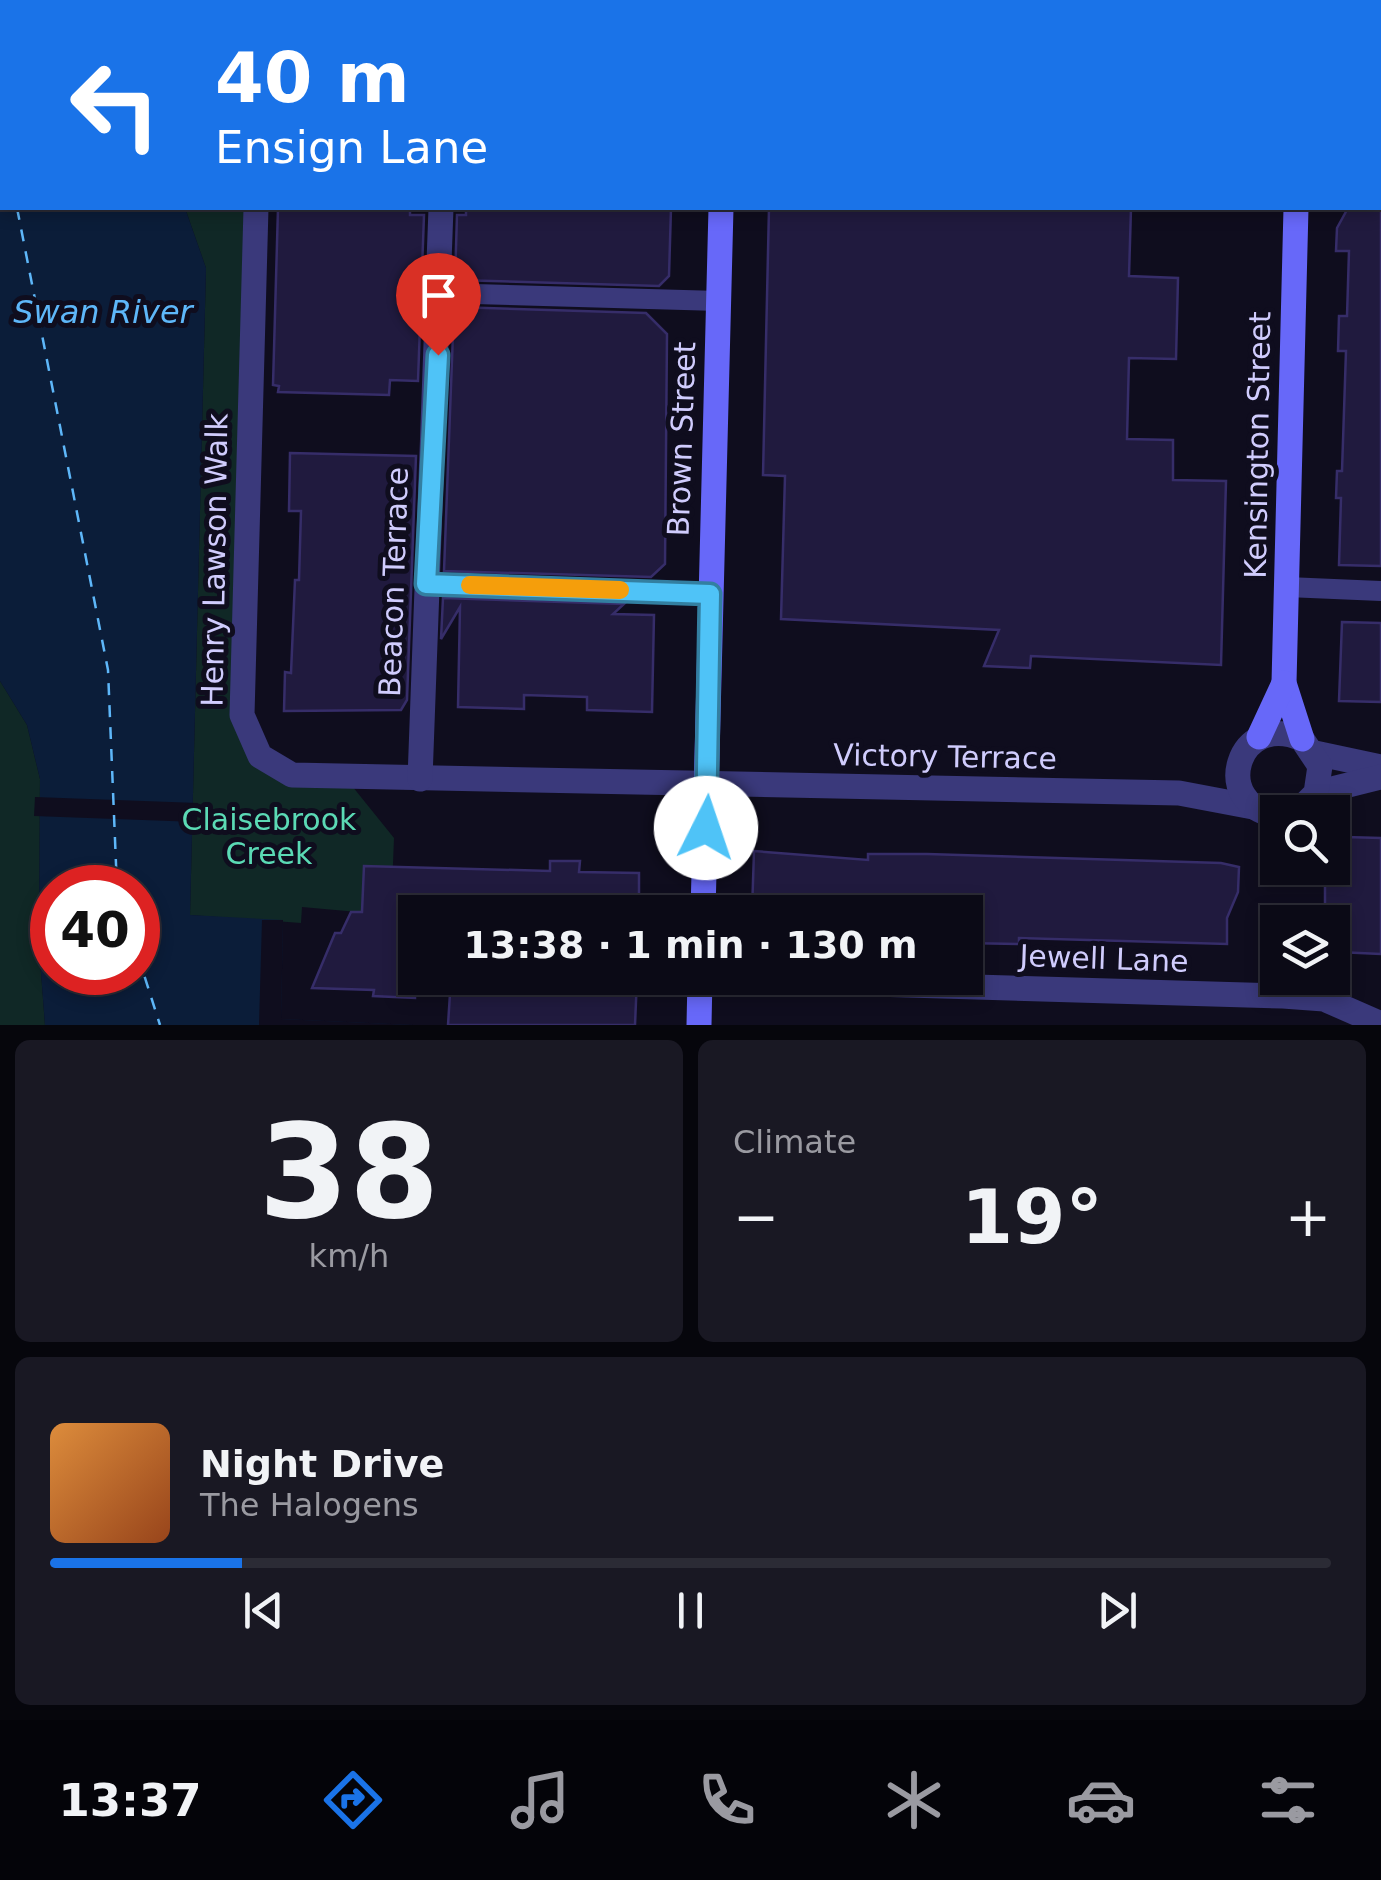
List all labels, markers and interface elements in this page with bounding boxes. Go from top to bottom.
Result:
text: 40 m [215,37,410,119]
icon: left [50,40,180,170]
text: Ensign Lane [215,121,488,174]
pin [396,253,481,356]
icon: arrive [411,268,466,323]
water label: Swan River [13,293,195,331]
street label: Kensington Street [1238,311,1277,579]
street label: Brown Street [661,341,702,537]
street label: Henry Lawson Walk [194,412,235,707]
street label: Beacon Terrace [372,466,415,698]
street label: Victory Terrace [833,737,1057,776]
position arrow [654,776,758,880]
map controls [1260,795,1350,995]
button: search [1260,795,1350,885]
park label: Claisebrook Creek [182,802,357,871]
speed limit sign: 40 [30,865,160,995]
button: layers [1260,905,1350,995]
text: 13:38 · 1 min · 130 m [463,923,918,967]
street label: Jewell Lane [1017,938,1189,979]
text: 38 [259,1096,439,1248]
text: Climate [733,1123,856,1161]
text: 19° [961,1173,1103,1261]
text: − [733,1185,779,1249]
text: + [1285,1185,1331,1249]
text: km/h [309,1237,389,1275]
text: Night Drive [200,1442,444,1486]
text: The Halogens [200,1486,419,1524]
icon: previous [236,1583,291,1638]
icon: pause [663,1583,718,1638]
icon: next [1090,1583,1145,1638]
icon: directions [318,1765,388,1835]
icon: music [505,1765,575,1835]
icon: phone [692,1765,762,1835]
icon: climate [879,1765,949,1835]
icon: car [1066,1765,1136,1835]
icon: filters [1253,1765,1323,1835]
text: 13:37 [58,1774,202,1827]

